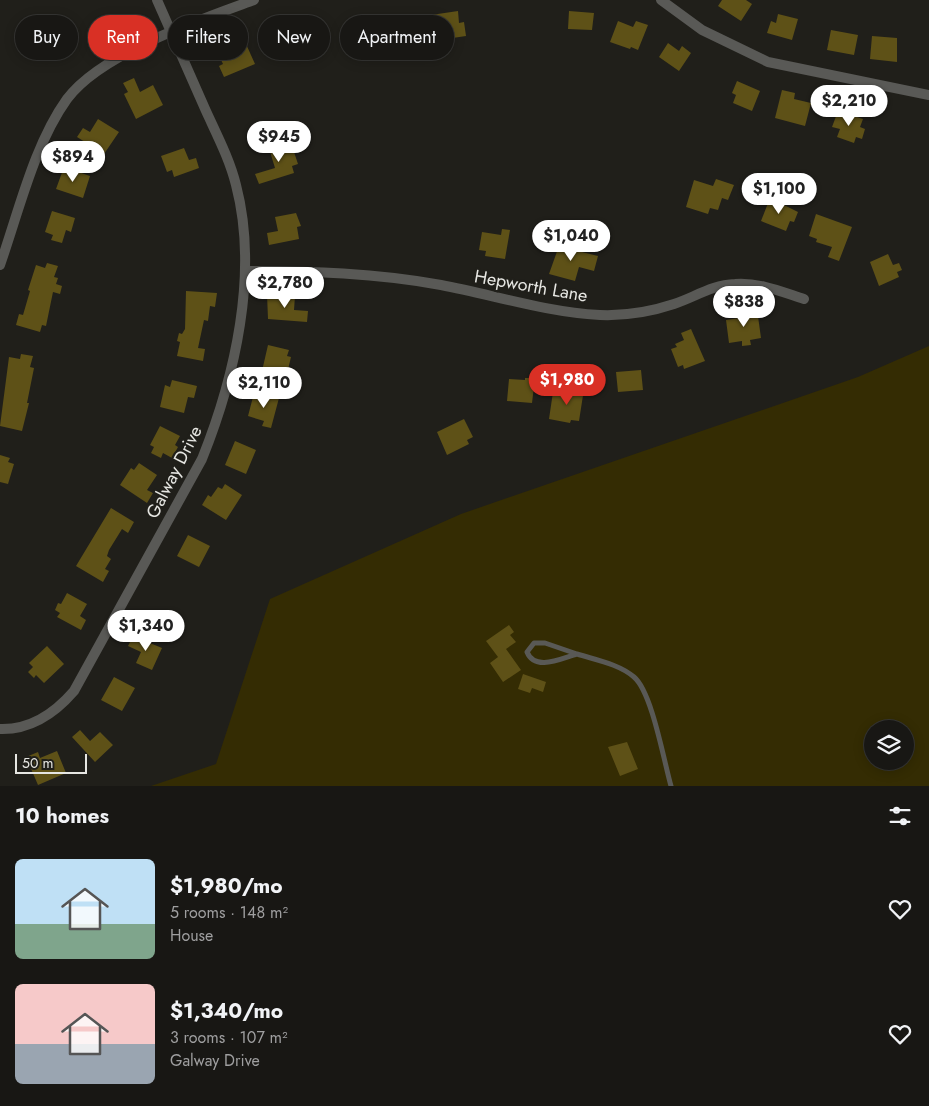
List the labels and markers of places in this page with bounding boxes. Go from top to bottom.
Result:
pin: $2,210 [808,84,890,127]
pin: $945 [249,120,309,163]
pin: $894 [43,140,103,183]
pin: $1,100 [738,172,820,215]
pin: $1,040 [530,220,612,262]
pin: $2,780 [244,266,326,309]
pin: $838 [714,286,774,328]
pin: $1,980 [526,364,608,406]
pin: $2,110 [223,366,305,409]
pin: $1,340 [105,610,187,652]

